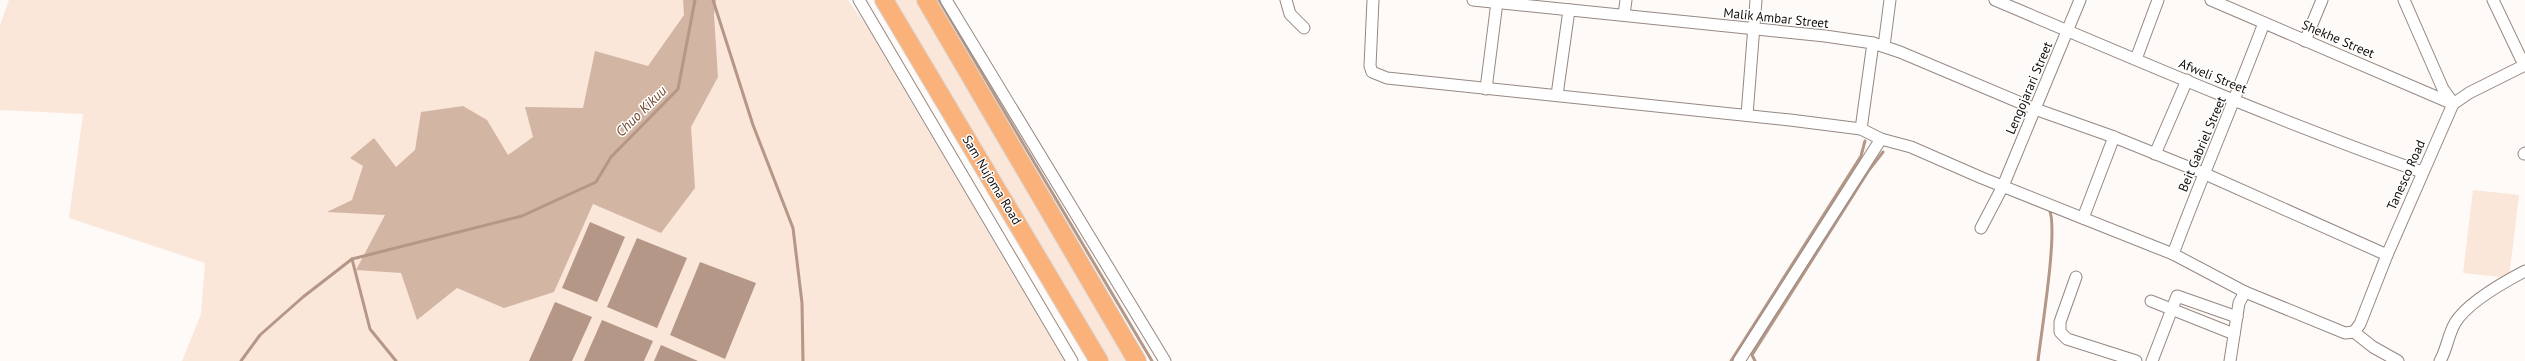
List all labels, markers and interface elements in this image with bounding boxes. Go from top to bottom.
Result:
street label: Malik Ambar Street [1723,4,1830,32]
street label: Shekhe Street [2299,16,2377,62]
street label: Lengojarari Street [2002,39,2056,137]
street label: Afweli Street [2177,55,2250,98]
water label: Chuo Kikuu [612,82,670,140]
street label: Beit Gabriel Street [2174,93,2230,194]
street label: Sam Nujoma Road [959,132,1025,228]
street label: Tanesco Road [2383,137,2429,213]

